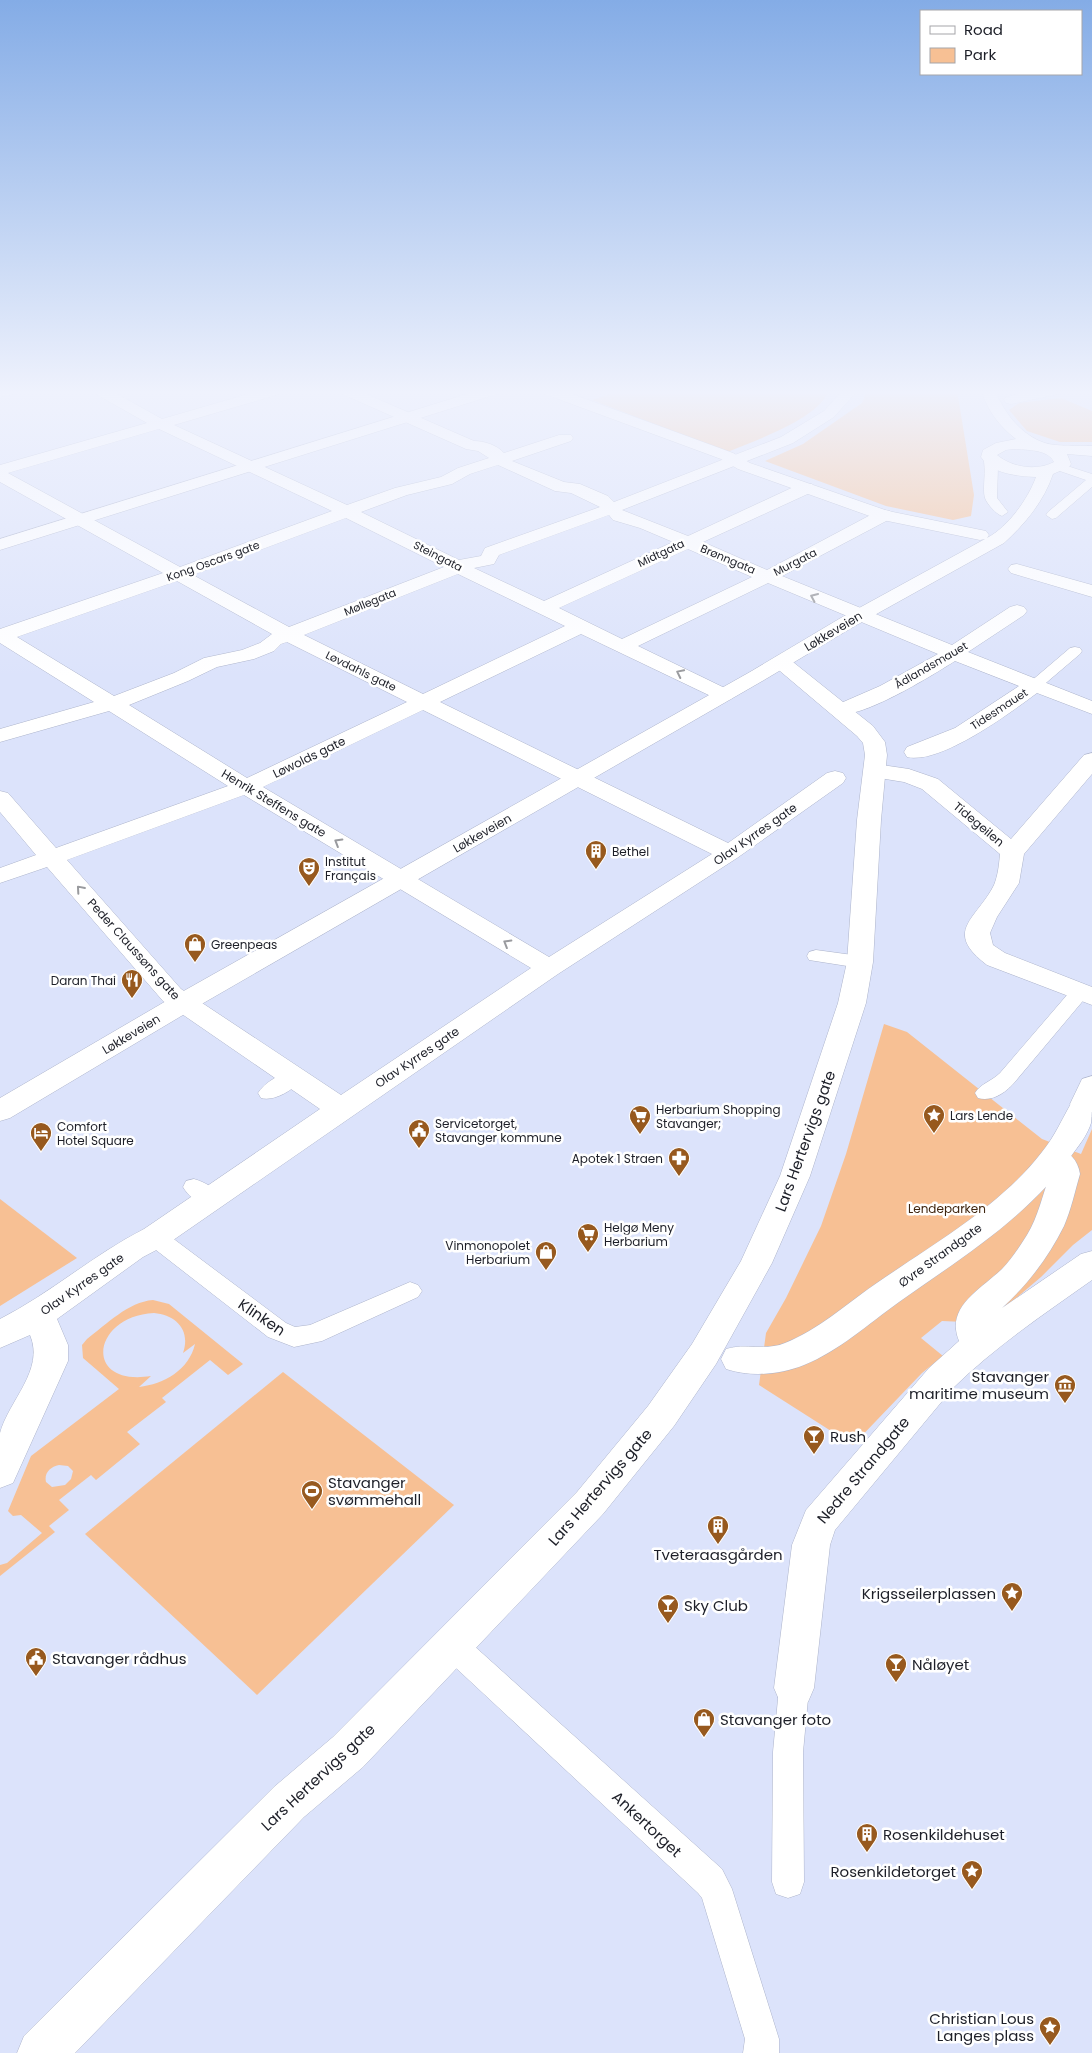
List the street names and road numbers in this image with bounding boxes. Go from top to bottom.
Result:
street label: Midtgata [635,535,687,571]
street label: Kong Oscars gate [164,537,262,585]
street label: Steingata [411,537,465,575]
street label: Brønngata [698,540,758,578]
street label: Murgata [770,544,820,580]
street label: Møllegata [341,584,399,620]
street label: Løkkeveien [801,607,865,655]
street label: Ådlandsmauet [892,638,970,692]
street label: Løvdahls gate [323,647,399,695]
street label: Tidesmauet [967,685,1031,733]
street label: Løwolds gate [270,732,348,782]
street label: Henrik Steffens gate [218,765,330,841]
street label: Tidegeilen [950,798,1008,850]
street label: Olav Kyrres gate [710,799,800,869]
street label: Løkkeveien [450,809,514,857]
street label: Peder Claussøns gate [84,895,184,1003]
street label: Løkkeveien [99,1010,163,1058]
street label: Olav Kyrres gate [372,1022,462,1092]
street label: Lars Hertervigs gate [770,1067,840,1215]
street label: Øvre Strandgate [895,1219,985,1291]
street label: Olav Kyrres gate [37,1249,127,1319]
street label: Klinken [234,1294,290,1340]
street label: Nedre Strandgate [812,1412,914,1528]
street label: Lars Hertervigs gate [543,1424,657,1550]
street label: Lars Hertervigs gate [256,1719,380,1835]
street label: Ankertorget [608,1786,686,1862]

